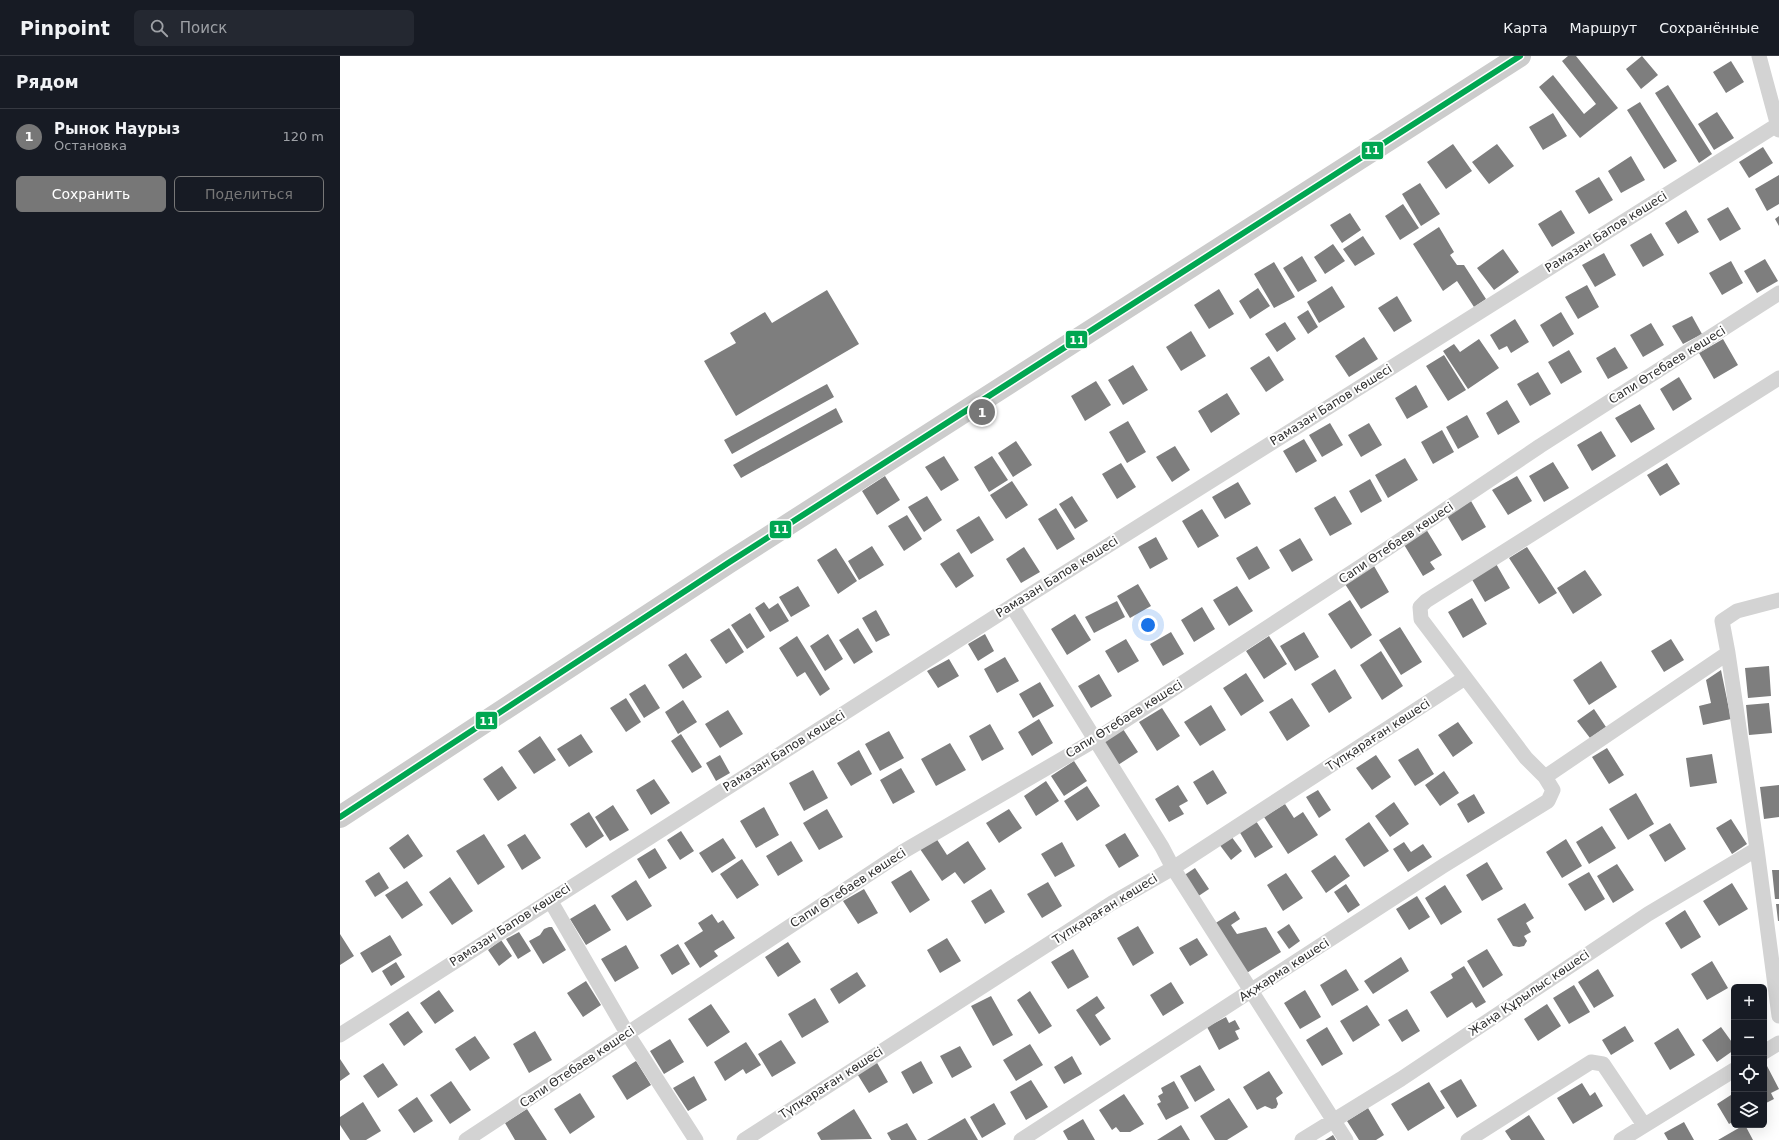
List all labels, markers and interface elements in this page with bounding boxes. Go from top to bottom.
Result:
search box [134,10,414,46]
text: Pinpoint [20,17,110,39]
icon: search [148,17,170,39]
text: Поиск [180,19,227,37]
text: Карта [1503,20,1547,36]
text: Маршрут [1569,20,1637,36]
text: Сохранённые [1659,20,1759,36]
text: Рядом [16,72,79,92]
text: Рынок Наурыз [54,120,180,138]
text: 1 [24,129,34,144]
text: 120 m [282,129,324,144]
text: Остановка [54,138,127,153]
line badge: 11 [1361,141,1384,160]
text: 11 [1364,144,1380,157]
button: Сохранить [16,176,166,212]
button: Поделиться [174,176,324,212]
street label: Рамазан Бапов көшесі [1543,189,1669,275]
street label: Сапи Өтебаев көшесі [1606,323,1728,407]
line badge: 11 [1065,330,1088,349]
text: 11 [1069,334,1085,347]
street label: Рамазан Бапов көшесі [1268,362,1394,448]
pin: 1 [969,397,995,427]
street label: Сапи Өтебаев көшесі [1336,499,1456,587]
line badge: 11 [769,520,792,539]
text: 11 [773,523,789,536]
street label: Рамазан Бапов көшесі [994,534,1120,620]
your location [1138,615,1158,635]
street label: Сапи Өтебаев көшесі [1063,677,1185,761]
street label: Түпқараған көшесі [1323,696,1432,774]
street label: Рамазан Бапов көшесі [721,708,847,794]
line badge: 11 [475,711,498,730]
text: 11 [479,715,495,728]
street label: Сапи Өтебаев көшесі [788,845,908,931]
street label: Түпқараған көшесі [1049,871,1160,947]
street label: Рамазан Бапов көшесі [447,881,573,969]
street label: Ақжарма көшесі [1236,936,1332,1004]
street label: Жаңа Құрылыс көшесі [1466,947,1592,1039]
map controls [1731,984,1767,1128]
button: + [1731,984,1767,1020]
button: − [1731,1020,1767,1056]
street label: Сапи Өтебаев көшесі [517,1023,637,1111]
street label: Түпқараған көшесі [776,1044,885,1122]
button: locate [1731,1056,1767,1092]
button: layers [1731,1092,1767,1128]

